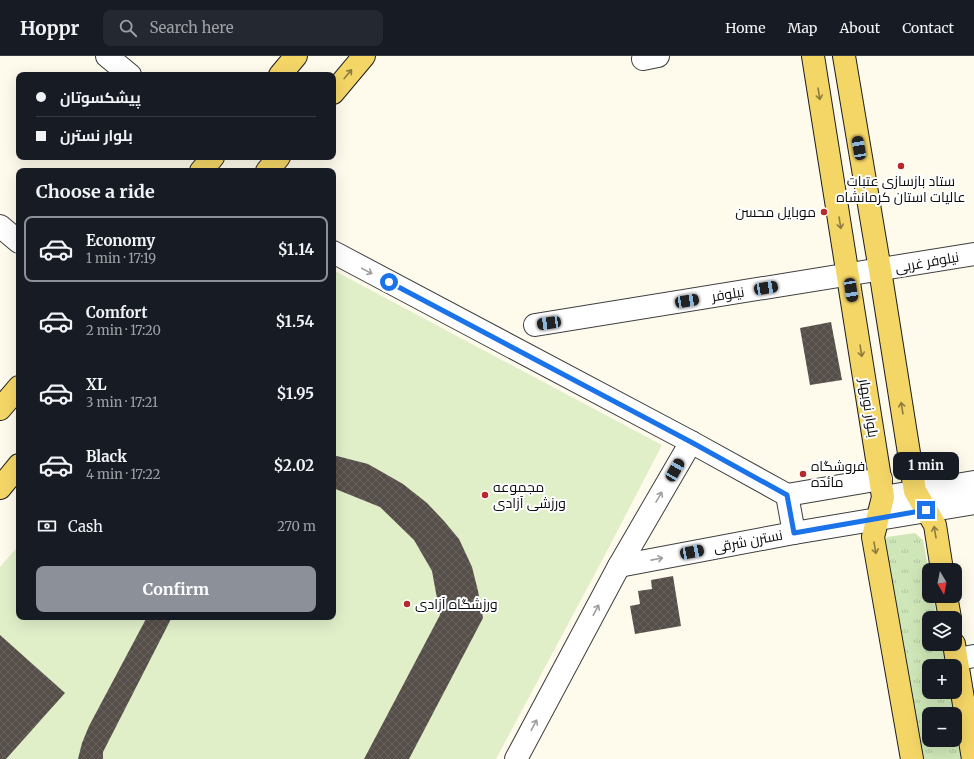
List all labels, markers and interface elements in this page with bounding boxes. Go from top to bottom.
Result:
search box [103,10,383,46]
text: Hoppr [20,16,79,40]
icon: search [117,17,139,39]
text: Search here [149,18,234,37]
text: Home [725,19,766,37]
text: Map [788,19,817,37]
text: About [839,19,880,37]
text: Contact [902,19,954,37]
one-way arrow [344,69,353,80]
text: پیشکسوتان [60,88,141,107]
one-way arrow [816,88,824,101]
text: بلوار نسترن [60,126,133,145]
car [851,135,867,161]
marker: ستاد بازسازی عتبات عالیات استان کرمانشاه [896,161,906,171]
place label: ستاد بازسازی عتبات عالیات استان کرمانشاه [836,172,966,206]
text: Choose a ride [36,180,155,203]
place label: موبایل محسن [735,203,816,221]
marker: موبایل محسن [819,207,829,217]
one-way arrow [836,216,844,229]
icon: car [38,231,74,267]
text: Economy [86,231,155,250]
text: $1.14 [278,240,314,259]
street label: نیلوفر غربی [893,248,961,276]
text: 1 min · 17:19 [86,250,156,267]
one-way arrow [361,267,373,275]
route start [380,273,398,291]
car [843,277,859,303]
car [753,280,779,296]
street label: نیلوفر [709,283,746,306]
car [674,293,700,309]
icon: car [38,303,74,339]
text: Comfort [86,303,147,322]
text: $1.54 [275,312,314,331]
car [536,315,562,331]
text: 2 min · 17:20 [86,322,161,339]
one-way arrow [857,344,865,357]
icon: car [38,375,74,411]
text: XL [86,375,107,394]
street label: بلوار نوبهار [855,376,883,439]
text: $1.95 [277,384,314,403]
text: 3 min · 17:21 [86,394,158,411]
one-way arrow [898,402,906,415]
icon: car [38,447,74,483]
text: Black [86,447,127,466]
callout: 1 min [893,452,959,480]
text: $2.02 [273,456,314,475]
car [664,457,686,483]
place label: فروشگاه مائده [811,457,865,491]
text: 1 min [908,457,944,474]
text: 4 min · 17:22 [86,466,161,483]
marker: فروشگاه مائده [798,469,808,479]
place label: مجموعه ورزشی آزادی [493,478,566,512]
marker: مجموعه ورزشی آزادی [480,490,490,500]
one-way arrow [656,491,664,503]
route end [917,501,935,519]
icon: cash [36,515,58,537]
text: Cash [68,517,103,536]
text: 270 m [277,518,316,535]
street label: نسترن شرقی [712,525,784,557]
one-way arrow [931,525,939,538]
one-way arrow [871,541,879,554]
car [679,544,705,560]
one-way arrow [650,555,663,563]
north arrow [922,563,962,603]
map controls [922,563,962,747]
button: Confirm [36,566,316,612]
place label: ورزشگاه آزادی [415,595,498,613]
marker: ورزشگاه آزادی [402,599,412,609]
one-way arrow [592,604,600,616]
button: layers [922,611,962,651]
button: + [922,659,962,699]
button: − [922,707,962,747]
one-way arrow [531,719,539,731]

